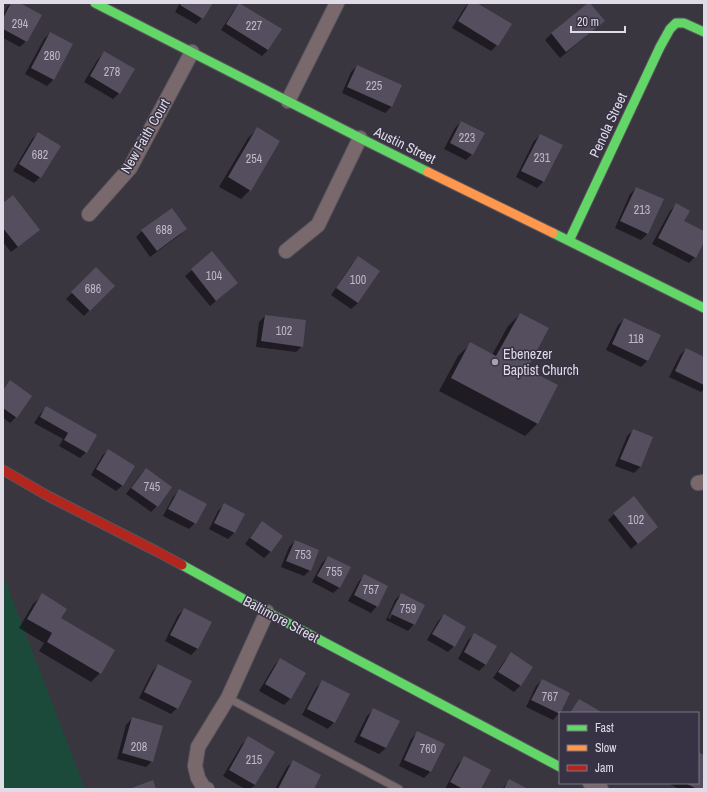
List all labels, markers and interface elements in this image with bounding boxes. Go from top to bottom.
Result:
scale bar [571,8,625,34]
text: 20 m [577,14,599,30]
house number: 294 [12,16,29,32]
house number: 227 [246,18,263,34]
house number: 280 [44,48,60,64]
house number: 278 [104,64,120,80]
house number: 225 [366,78,383,94]
street label: Penola Street [585,90,631,160]
street label: New Faith Court [116,96,174,176]
street label: Austin Street [370,122,439,168]
house number: 223 [459,130,475,146]
house number: 682 [32,147,48,163]
house number: 231 [534,150,551,166]
house number: 254 [246,151,263,167]
house number: 213 [634,202,650,218]
house number: 688 [156,222,172,238]
house number: 104 [206,268,223,284]
house number: 100 [350,272,366,288]
house number: 686 [85,281,101,297]
house number: 102 [276,323,292,339]
house number: 118 [628,331,644,347]
place label: Ebenezer Baptist Church [503,345,579,379]
marker: Ebenezer Baptist Church [490,357,500,367]
house number: 745 [144,479,161,495]
house number: 102 [628,512,644,528]
house number: 753 [295,547,311,563]
house number: 755 [326,564,343,580]
house number: 757 [363,582,380,598]
street label: Baltimore Street [240,592,322,646]
house number: 759 [400,601,416,617]
house number: 767 [542,689,559,705]
legend [559,712,699,784]
text: Fast [595,720,614,736]
house number: 208 [131,739,147,755]
text: Slow [595,740,617,756]
house number: 760 [420,741,436,757]
house number: 215 [246,752,263,768]
text: Jam [595,760,614,776]

